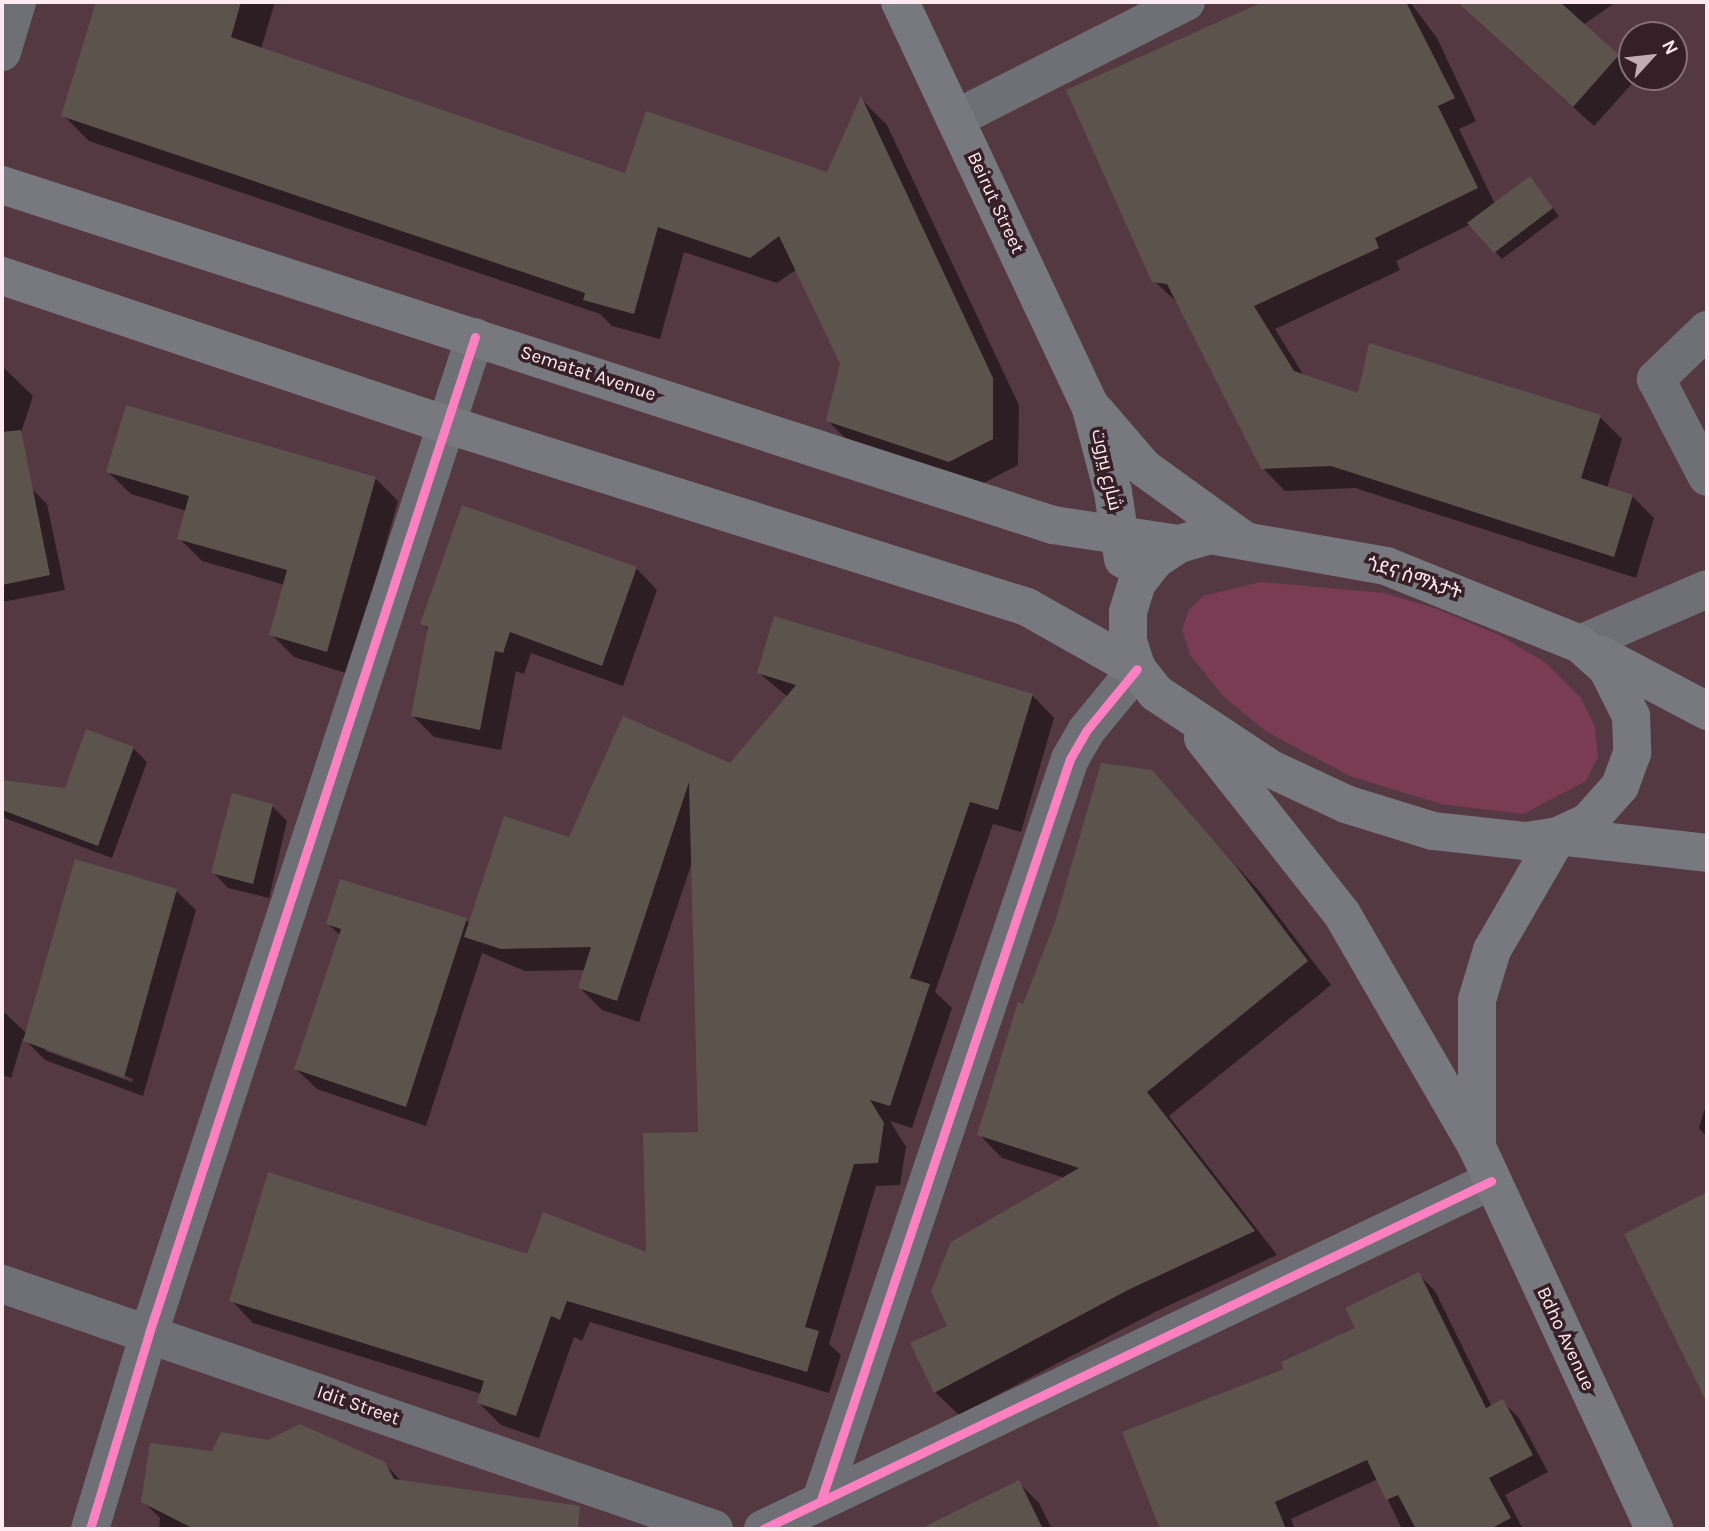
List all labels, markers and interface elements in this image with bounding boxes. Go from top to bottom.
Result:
north arrow [1618,21,1688,91]
text: N [1657,36,1683,58]
street label: Beirut Street [962,149,1028,257]
street label: Sematat Avenue [517,341,659,407]
street label: شارع بيروت [1086,427,1126,513]
street label: ጎደና ሰማእታት [1364,553,1464,605]
street label: Bdho Avenue [1531,1283,1599,1395]
street label: Idit Street [314,1381,402,1431]

